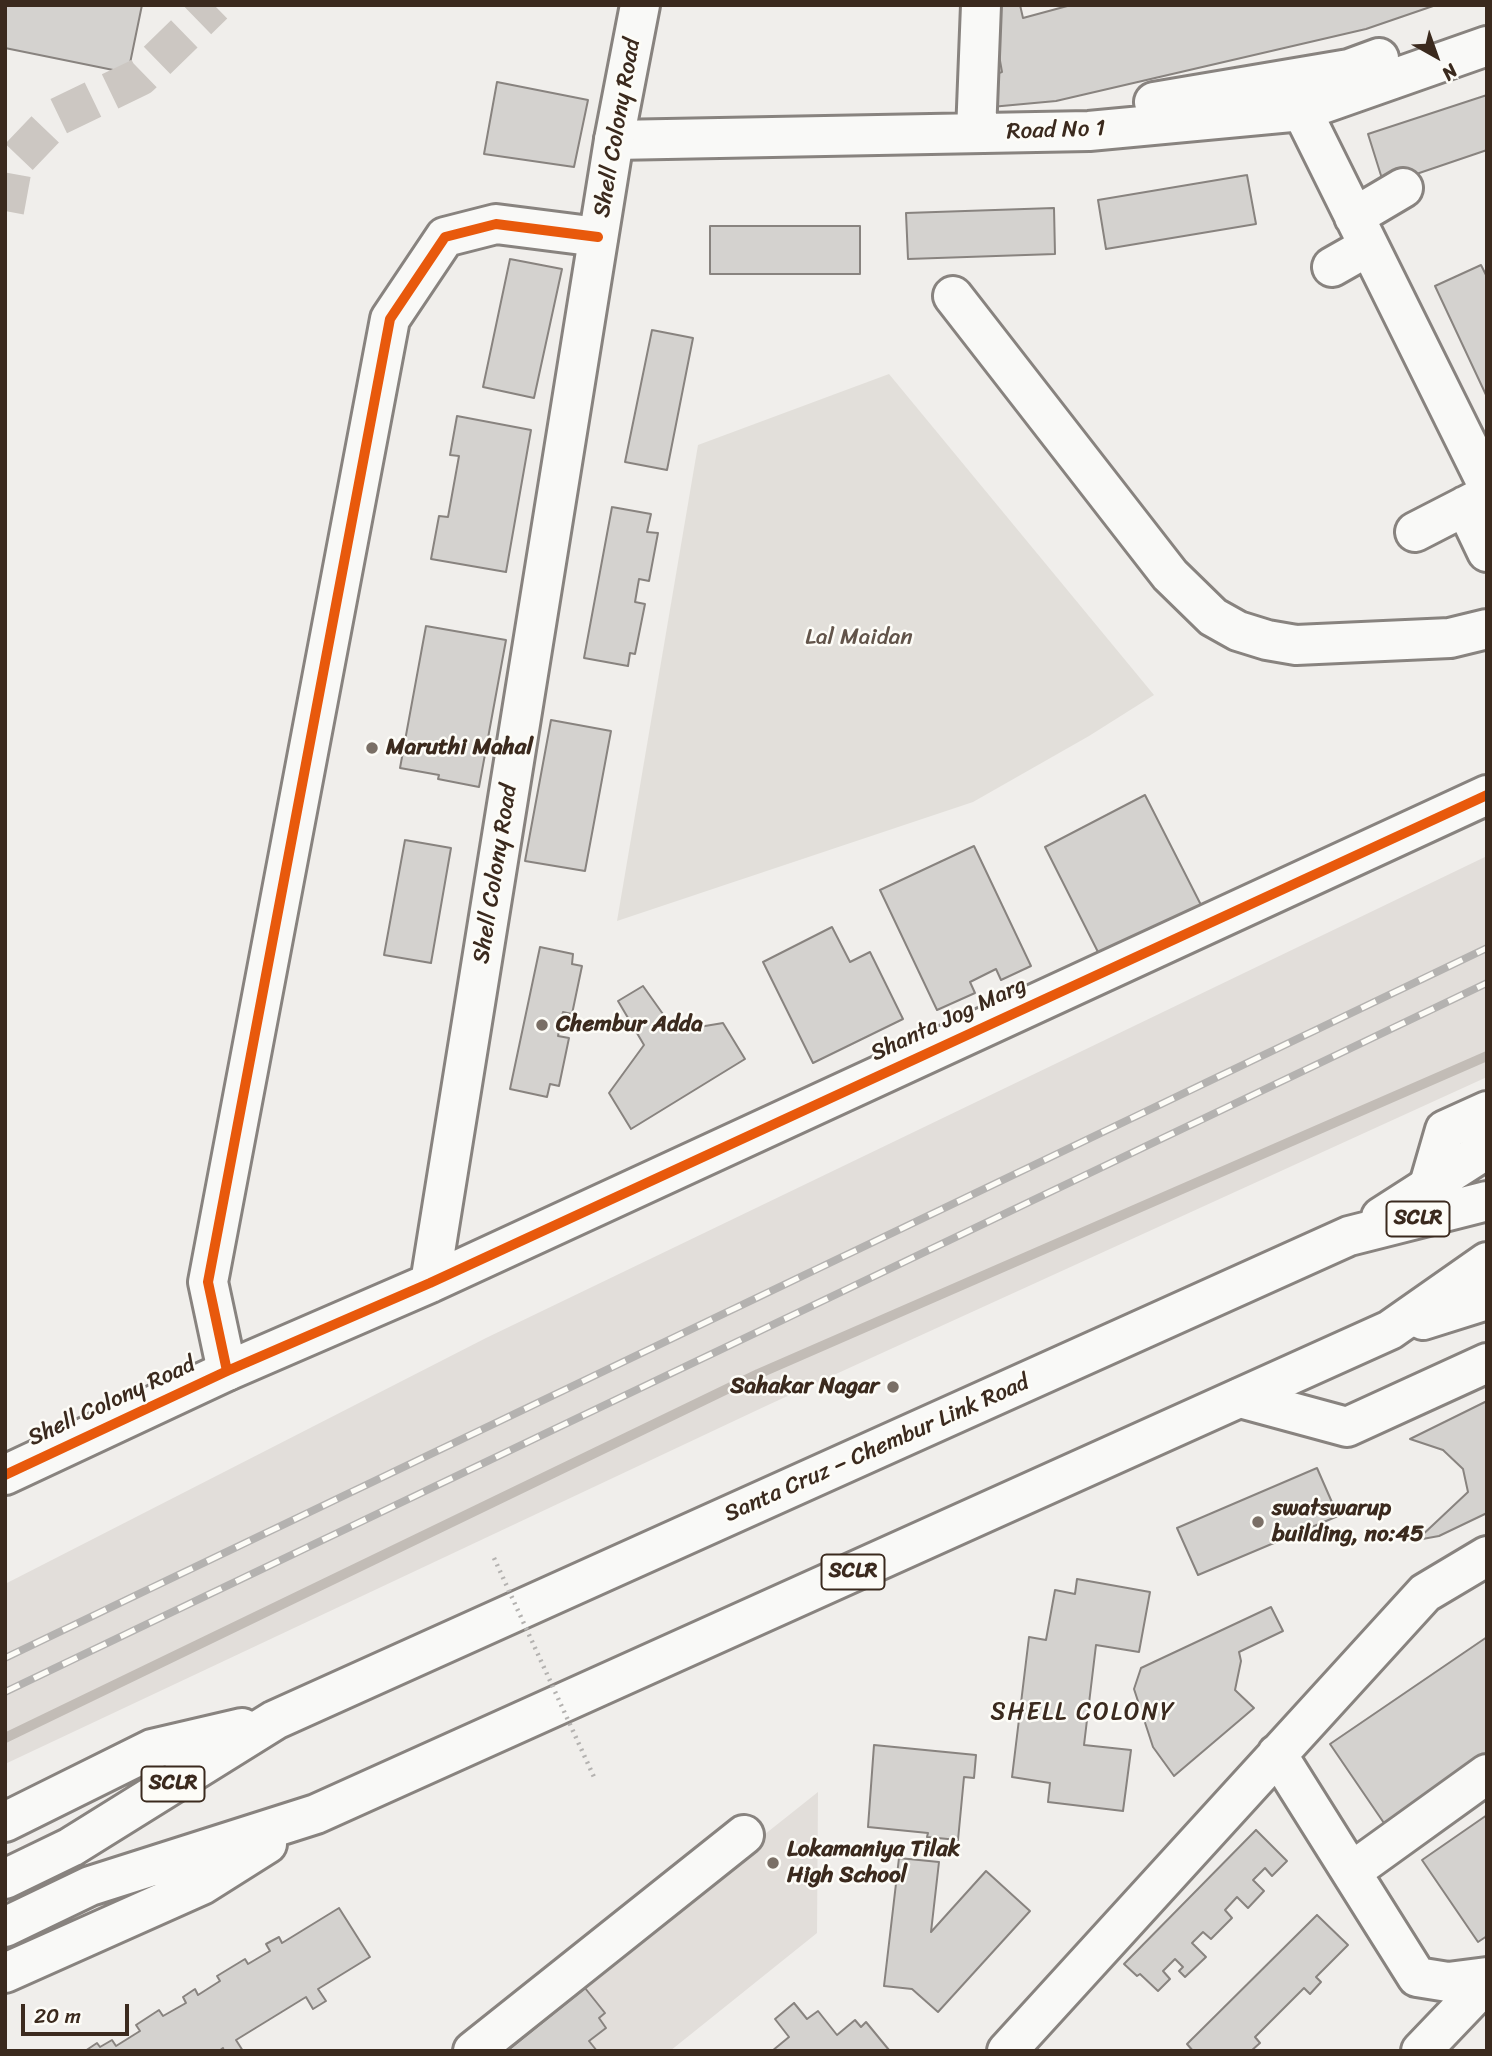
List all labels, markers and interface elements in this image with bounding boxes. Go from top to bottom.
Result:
north arrow [1401,21,1471,91]
street label: Shell Colony Road [589,36,647,220]
text: N [1434,56,1465,89]
street label: Road No 1 [1006,115,1106,147]
park label: Lal Maidan [805,624,913,652]
place label: Maruthi Mahal [386,734,533,762]
marker: Maruthi Mahal [364,740,380,756]
street label: Shell Colony Road [468,782,524,966]
street label: Shanta Jog Marg [867,972,1031,1068]
place label: Chembur Adda [556,1011,703,1039]
marker: Chembur Adda [534,1017,550,1033]
road number: SCLR [1386,1202,1450,1236]
street label: Shell Colony Road [24,1351,200,1453]
street label: Santa Cruz – Chembur Link Road [720,1369,1034,1529]
place label: Sahakar Nagar [730,1373,879,1401]
marker: Sahakar Nagar [885,1379,901,1395]
place label: swatswarup building, no:45 [1272,1495,1424,1549]
marker: swatswarup building, no:45 [1250,1514,1266,1530]
road number: SCLR [822,1554,884,1590]
district label: SHELL COLONY [992,1699,1174,1727]
road number: SCLR [142,1766,204,1802]
place label: Lokamaniya Tilak High School [787,1836,960,1890]
marker: Lokamaniya Tilak High School [765,1855,781,1871]
scale bar [24,1990,133,2034]
text: 20 m [34,1997,81,2035]

